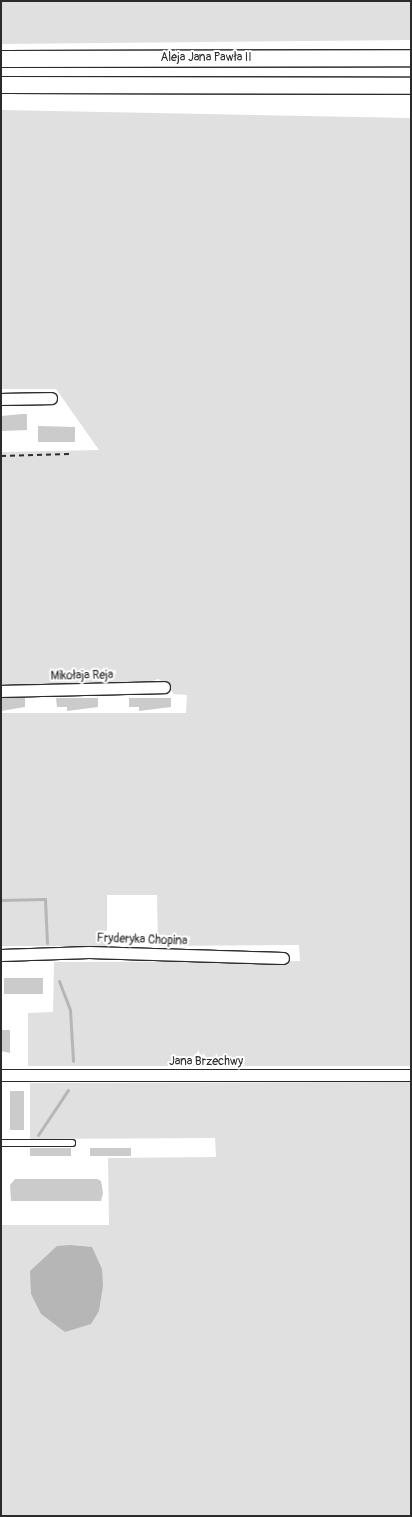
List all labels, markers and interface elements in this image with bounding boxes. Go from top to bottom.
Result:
street label: Aleja Jana Pawła II [160,51,252,65]
street label: Mikołaja Reja [50,668,114,684]
street label: Fryderyka Chopina [96,931,188,949]
street label: Jana Brzechwy [169,1055,243,1069]

